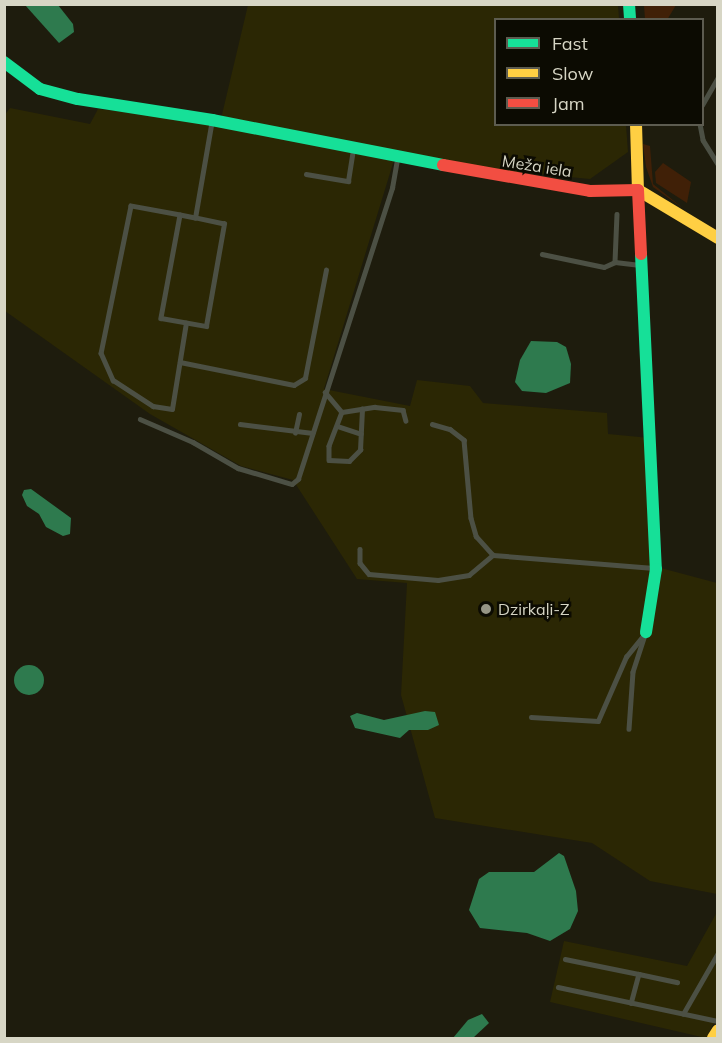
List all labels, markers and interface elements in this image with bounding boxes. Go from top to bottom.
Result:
legend [494,18,704,126]
text: Fast [552,32,588,55]
text: Slow [552,62,593,85]
text: Jam [552,92,585,115]
street label: Meža iela [501,151,573,181]
place label: Dzirkaļi-Z [498,599,570,619]
marker: Dzirkaļi-Z [479,602,493,616]

